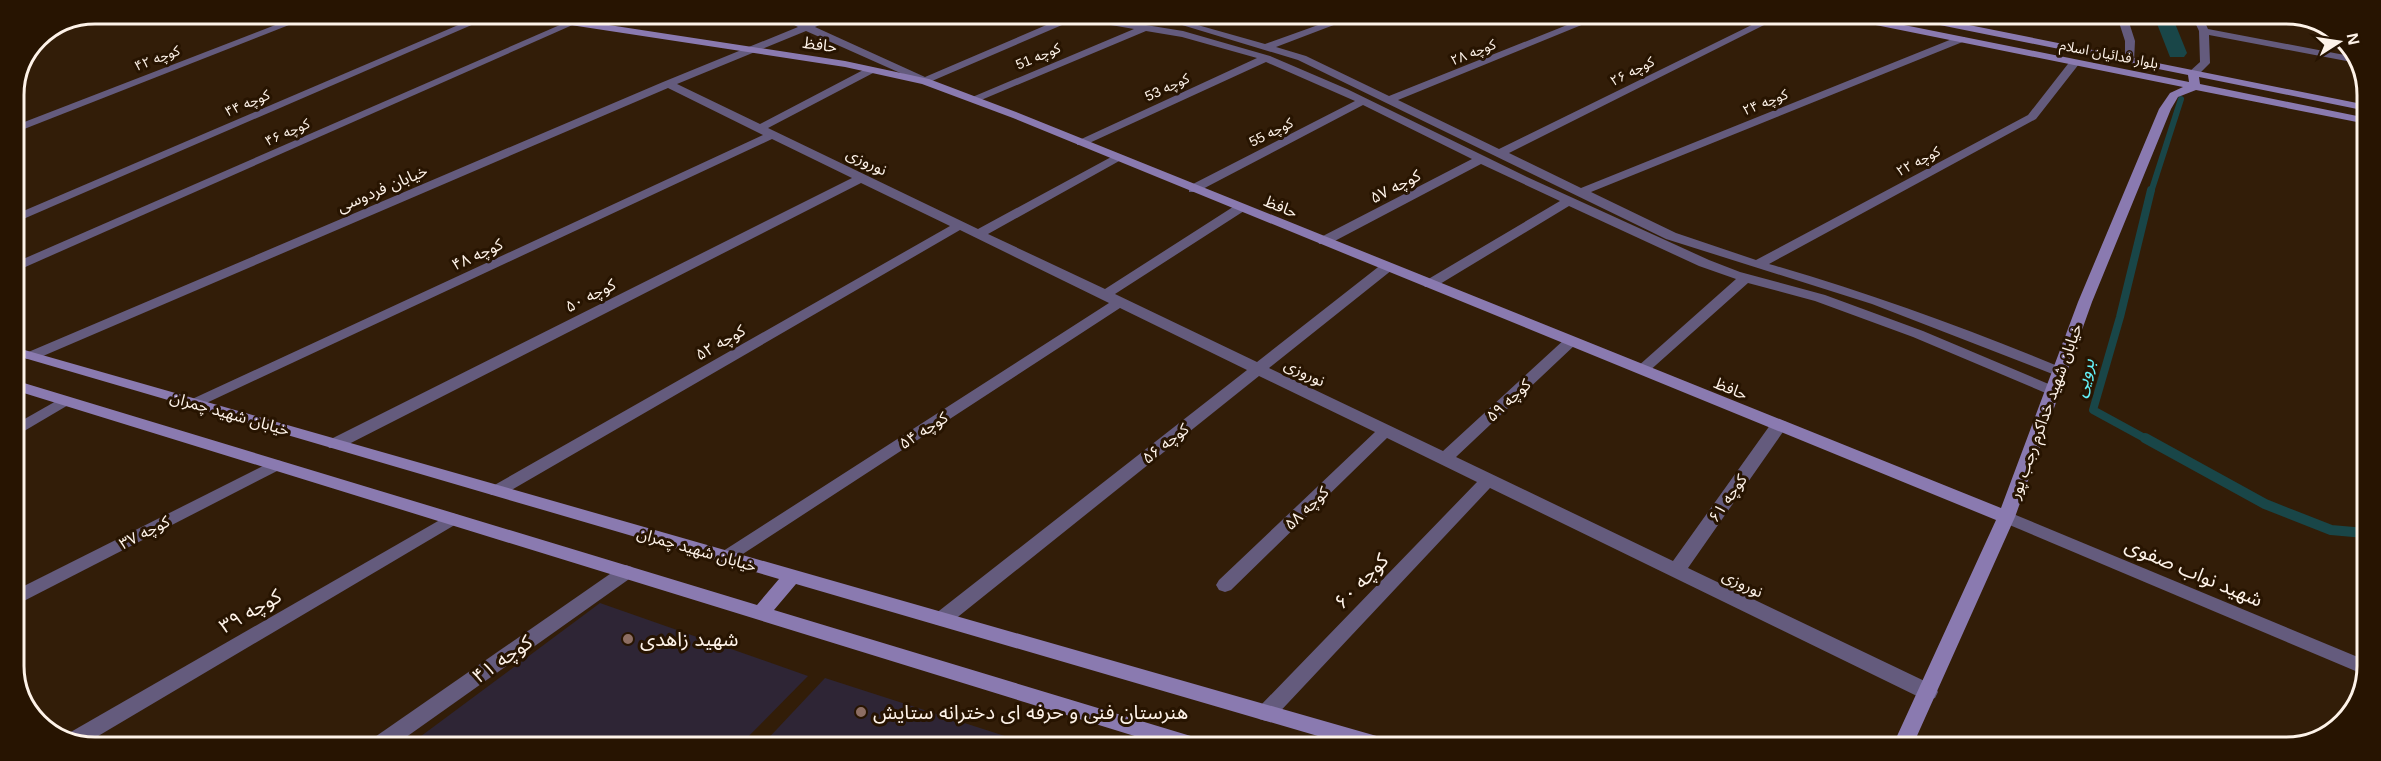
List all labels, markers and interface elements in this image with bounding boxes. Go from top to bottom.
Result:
north arrow [2309,12,2369,72]
text: N [2344,32,2363,46]
street label: حافظ [802,34,838,55]
street label: کوچه ۲۸ [1448,36,1499,70]
street label: بلوار فدائیان اسلام [2058,37,2160,74]
street label: کوچه 51 [1013,39,1064,74]
street label: کوچه ۴۲ [132,42,183,76]
street label: کوچه ۲۶ [1607,53,1658,91]
street label: کوچه 53 [1142,70,1193,106]
street label: کوچه ۴۴ [222,86,273,121]
street label: کوچه ۲۴ [1740,86,1791,120]
street label: کوچه 55 [1246,114,1297,152]
street label: کوچه ۴۶ [262,115,313,151]
street label: کوچه ۲۲ [1893,143,1944,181]
street label: نوروزی [843,144,890,179]
street label: خیابان فردوسی [334,162,430,216]
street label: کوچه ۵۷ [1367,166,1424,208]
street label: حافظ [1262,192,1300,221]
street label: کوچه ۴۸ [449,235,507,275]
street label: کوچه ۵۰ [562,275,619,317]
street label: کوچه ۵۲ [693,321,749,365]
street label: خیابان شهید خداکرم رجب پور [2006,321,2089,503]
street label: نوروزی [1281,355,1328,390]
water label: برویی [2069,357,2100,400]
street label: حافظ [1712,374,1750,403]
street label: کوچه ۵۹ [1483,375,1536,427]
street label: خیابان شهید چمران [168,388,292,441]
street label: کوچه ۵۴ [896,408,952,454]
street label: کوچه ۵۶ [1139,420,1193,468]
street label: کوچه ۶۱ [1705,471,1752,526]
street label: کوچه ۵۸ [1281,483,1333,535]
street label: کوچه ۳۷ [116,512,173,554]
street label: خیابان شهید چمران [635,524,759,577]
street label: شهید نواب صفوی [2122,533,2266,612]
street label: کوچه ۶۰ [1330,548,1394,614]
street label: نوروزی [1719,566,1766,601]
street label: کوچه ۳۹ [215,584,286,639]
place label: شهید زاهدی [640,628,738,651]
street label: کوچه ۴۱ [468,630,538,689]
marker: شهید زاهدی [621,632,635,646]
place label: هنرستان فنی و حرفه ای دخترانه ستایش [873,701,1188,724]
marker: هنرستان فنی و حرفه ای دخترانه ستایش [854,705,868,719]

